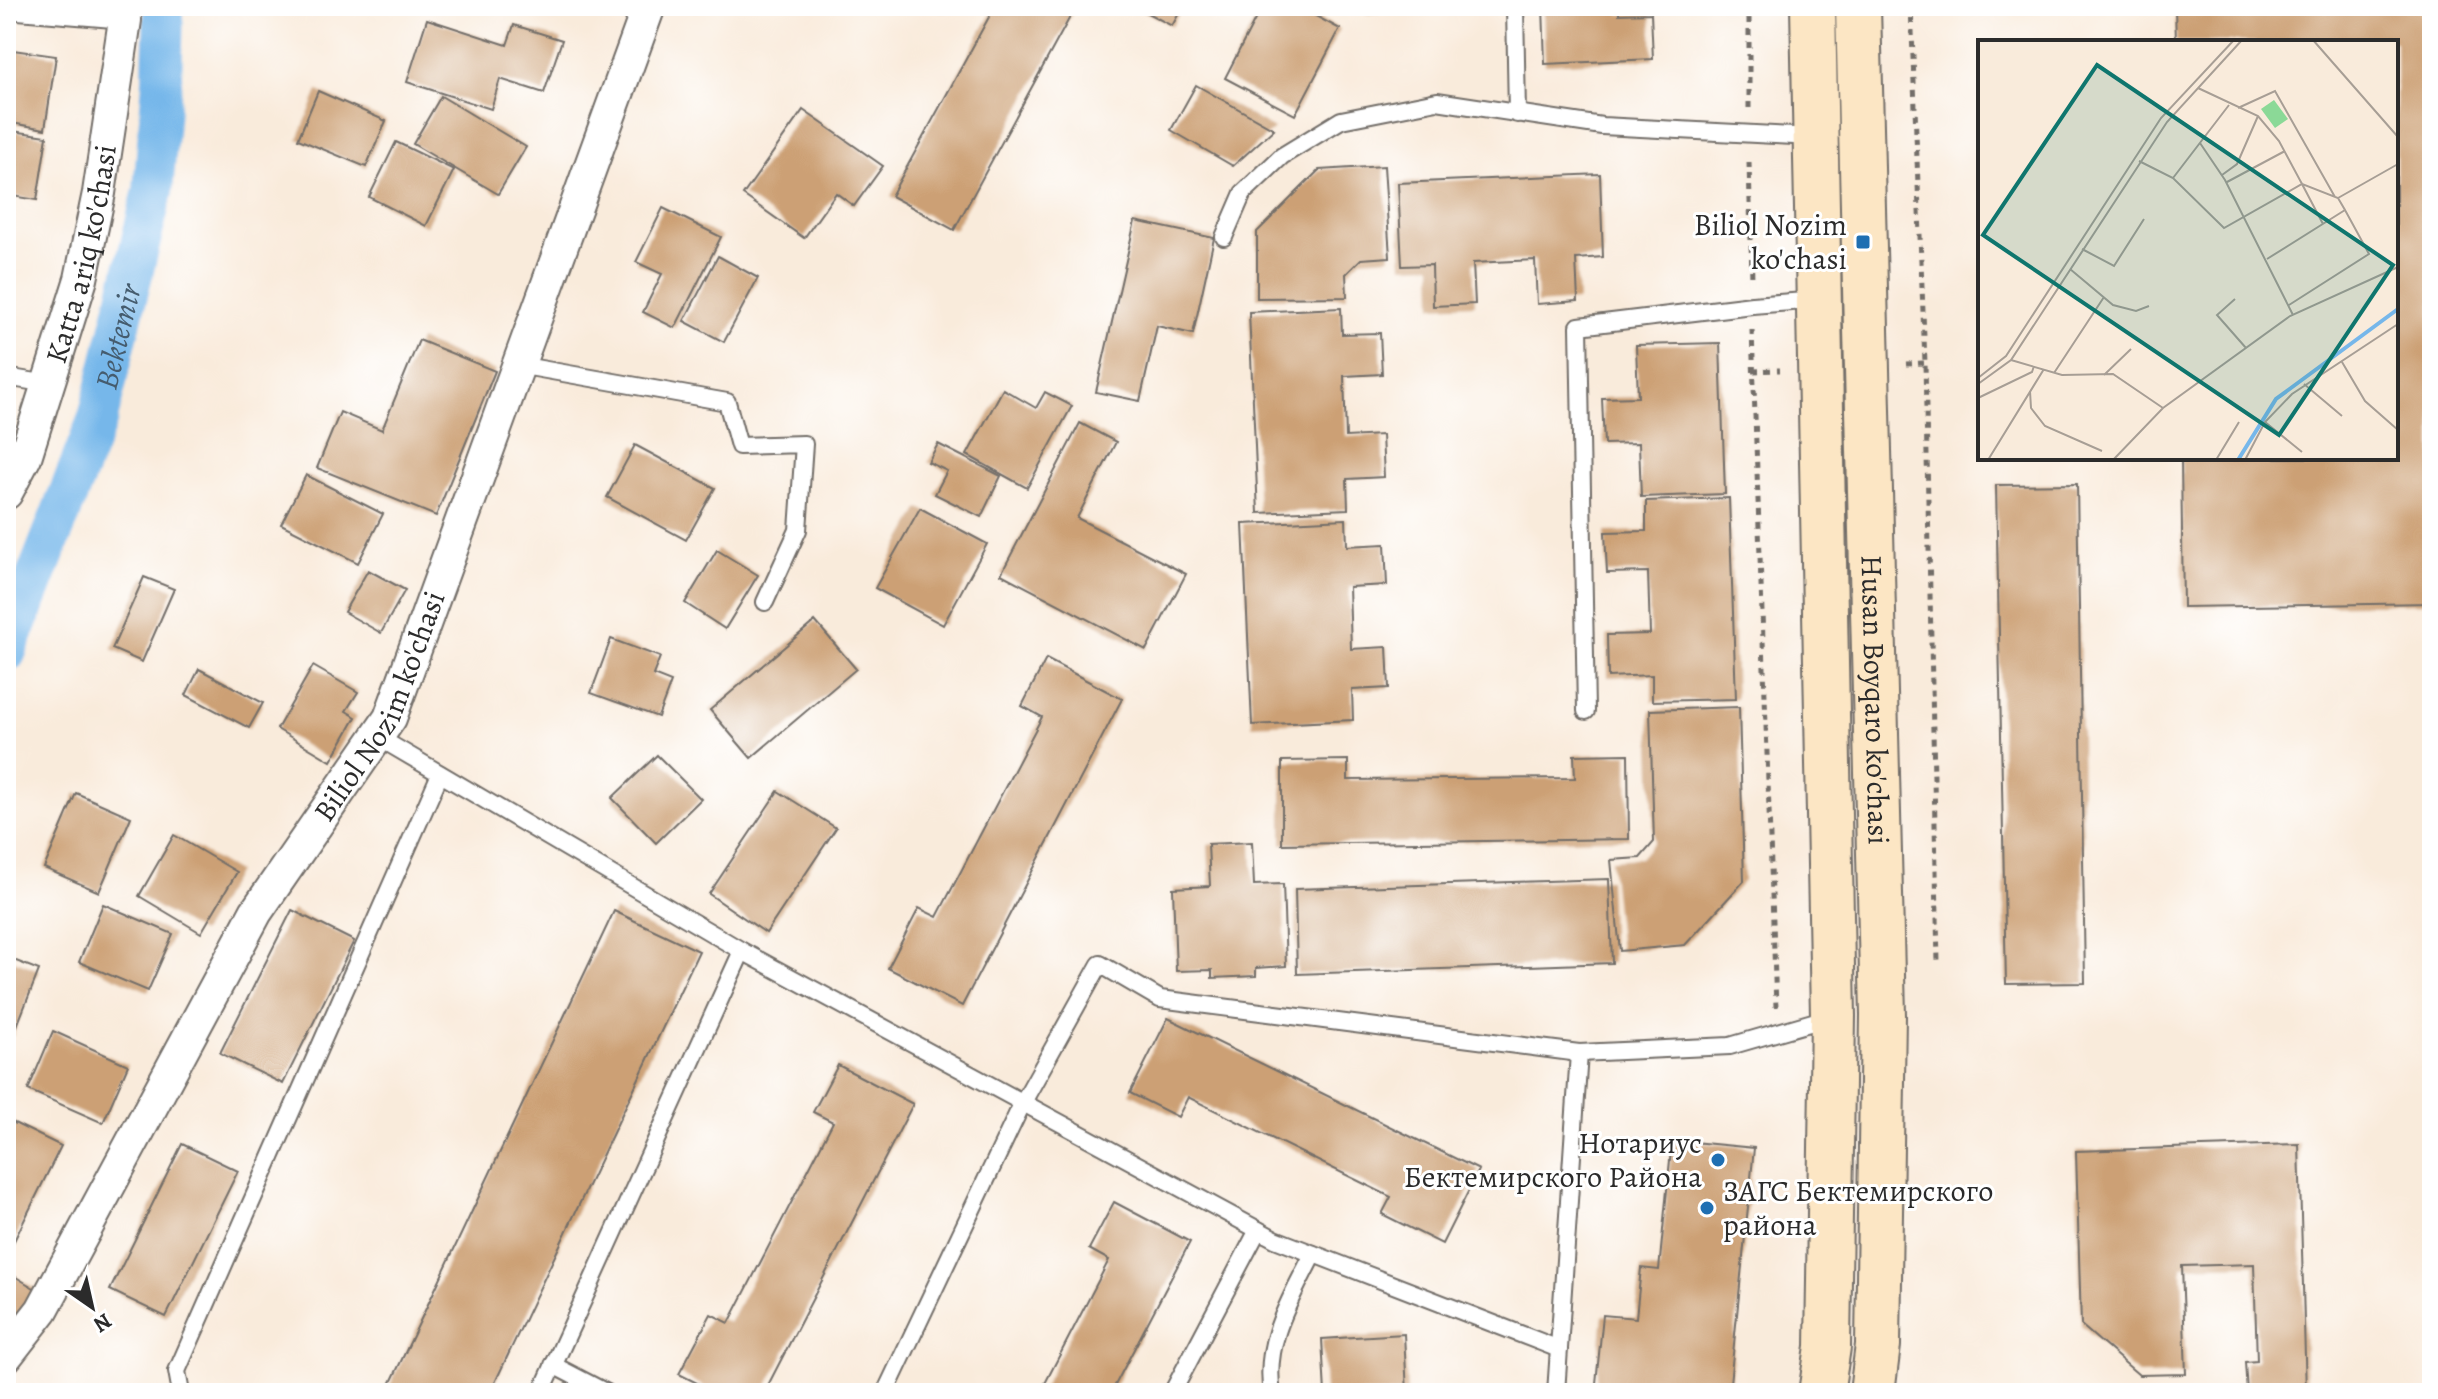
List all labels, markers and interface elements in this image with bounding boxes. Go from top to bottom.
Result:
inset map [1978,40,2398,460]
street label: Katta ariq ko'chasi [36,142,126,368]
place label: Biliol Nozim ko'chasi [1694,205,1847,279]
marker: Biliol Nozim ko'chasi [1854,233,1872,251]
water label: Bektemir [84,279,152,394]
street label: Husan Boyqaro ko'chasi [1852,554,1899,845]
street label: Biliol Nozim ko'chasi [304,586,454,830]
place label: Нотариус Бектемирского Района [1404,1123,1702,1197]
marker: Нотариус Бектемирского Района [1709,1151,1727,1169]
place label: ЗАГС Бектемирского района [1723,1171,1993,1245]
marker: ЗАГС Бектемирского района [1698,1199,1716,1217]
north arrow [52,1267,132,1347]
text: N [88,1306,118,1340]

